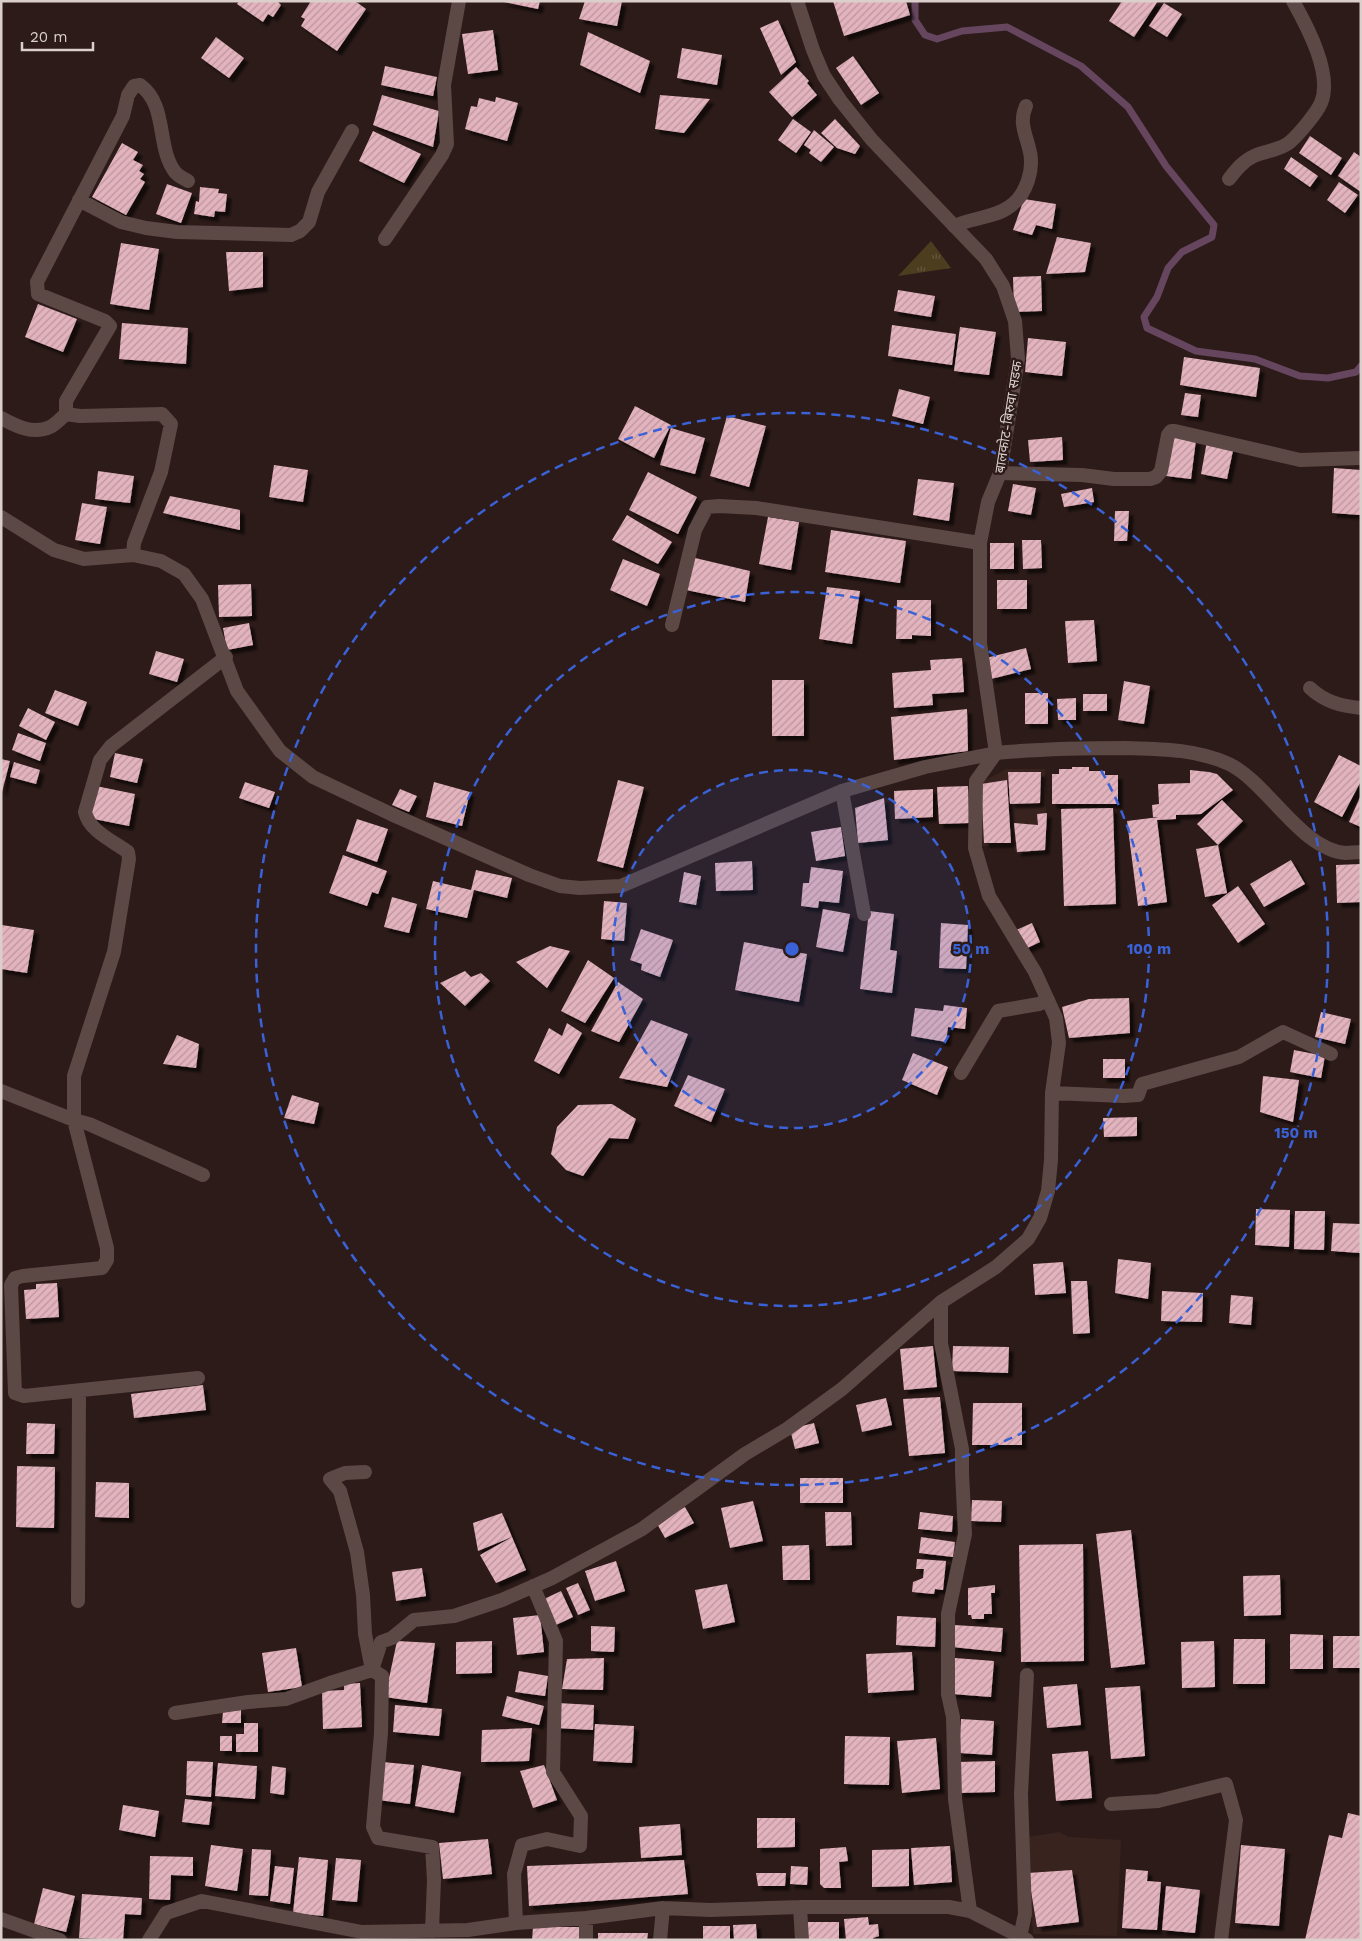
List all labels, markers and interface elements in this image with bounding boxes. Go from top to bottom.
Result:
scale bar [22,20,94,52]
text: 20 m [30,28,68,46]
street label: बालकोट-बिरुवा सडक [991,359,1025,474]
centre of rings [783,940,801,958]
text: 50 m [953,940,989,958]
text: 100 m [1127,940,1171,958]
text: 150 m [1274,1124,1318,1142]

